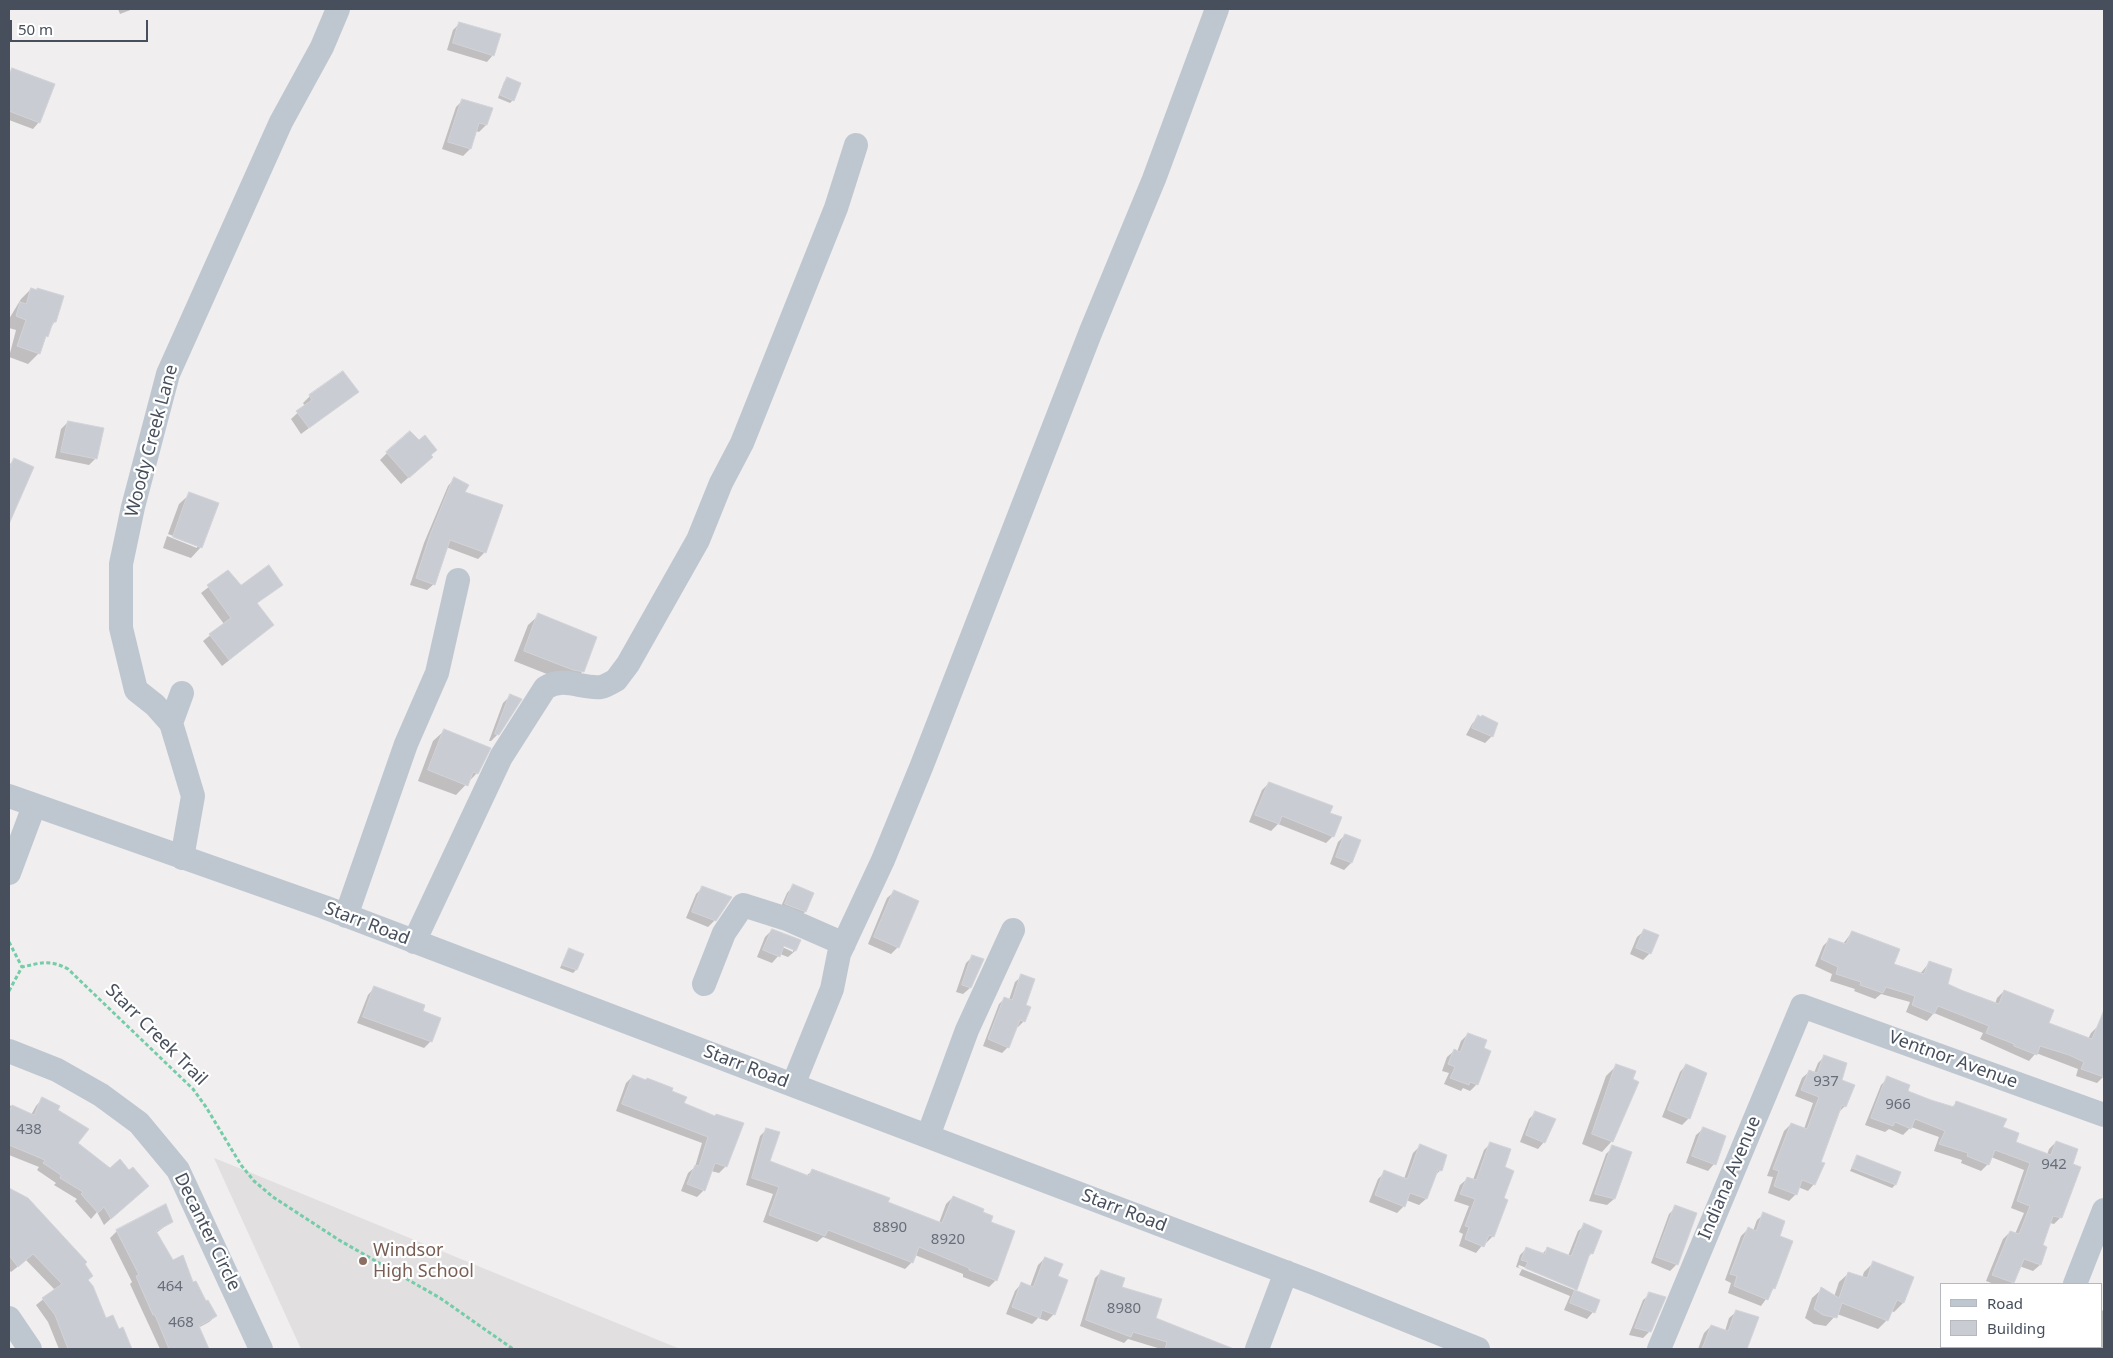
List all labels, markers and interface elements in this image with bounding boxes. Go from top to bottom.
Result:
scale bar [12,10,150,42]
text: 50 m [18,19,53,39]
street label: Woody Creek Lane [121,362,183,520]
street label: Starr Road [321,898,413,950]
street label: Starr Creek Trail [101,980,211,1090]
street label: Ventnor Avenue [1886,1027,2020,1093]
street label: Starr Road [700,1041,792,1093]
house number: 937 [1813,1073,1839,1091]
house number: 966 [1885,1096,1911,1114]
street label: Indiana Avenue [1694,1113,1766,1243]
house number: 438 [16,1121,42,1139]
house number: 942 [2041,1156,2067,1174]
street label: Decanter Circle [169,1170,245,1294]
street label: Starr Road [1078,1185,1170,1237]
house number: 8890 [873,1219,907,1237]
house number: 8920 [931,1231,965,1249]
place label: Windsor High School [373,1240,474,1282]
marker: Windsor High School [357,1255,369,1267]
house number: 464 [157,1278,183,1296]
legend [1940,1283,2103,1348]
text: Road [1987,1293,2023,1313]
house number: 8980 [1107,1300,1141,1318]
house number: 468 [168,1314,194,1332]
text: Building [1987,1318,2045,1338]

